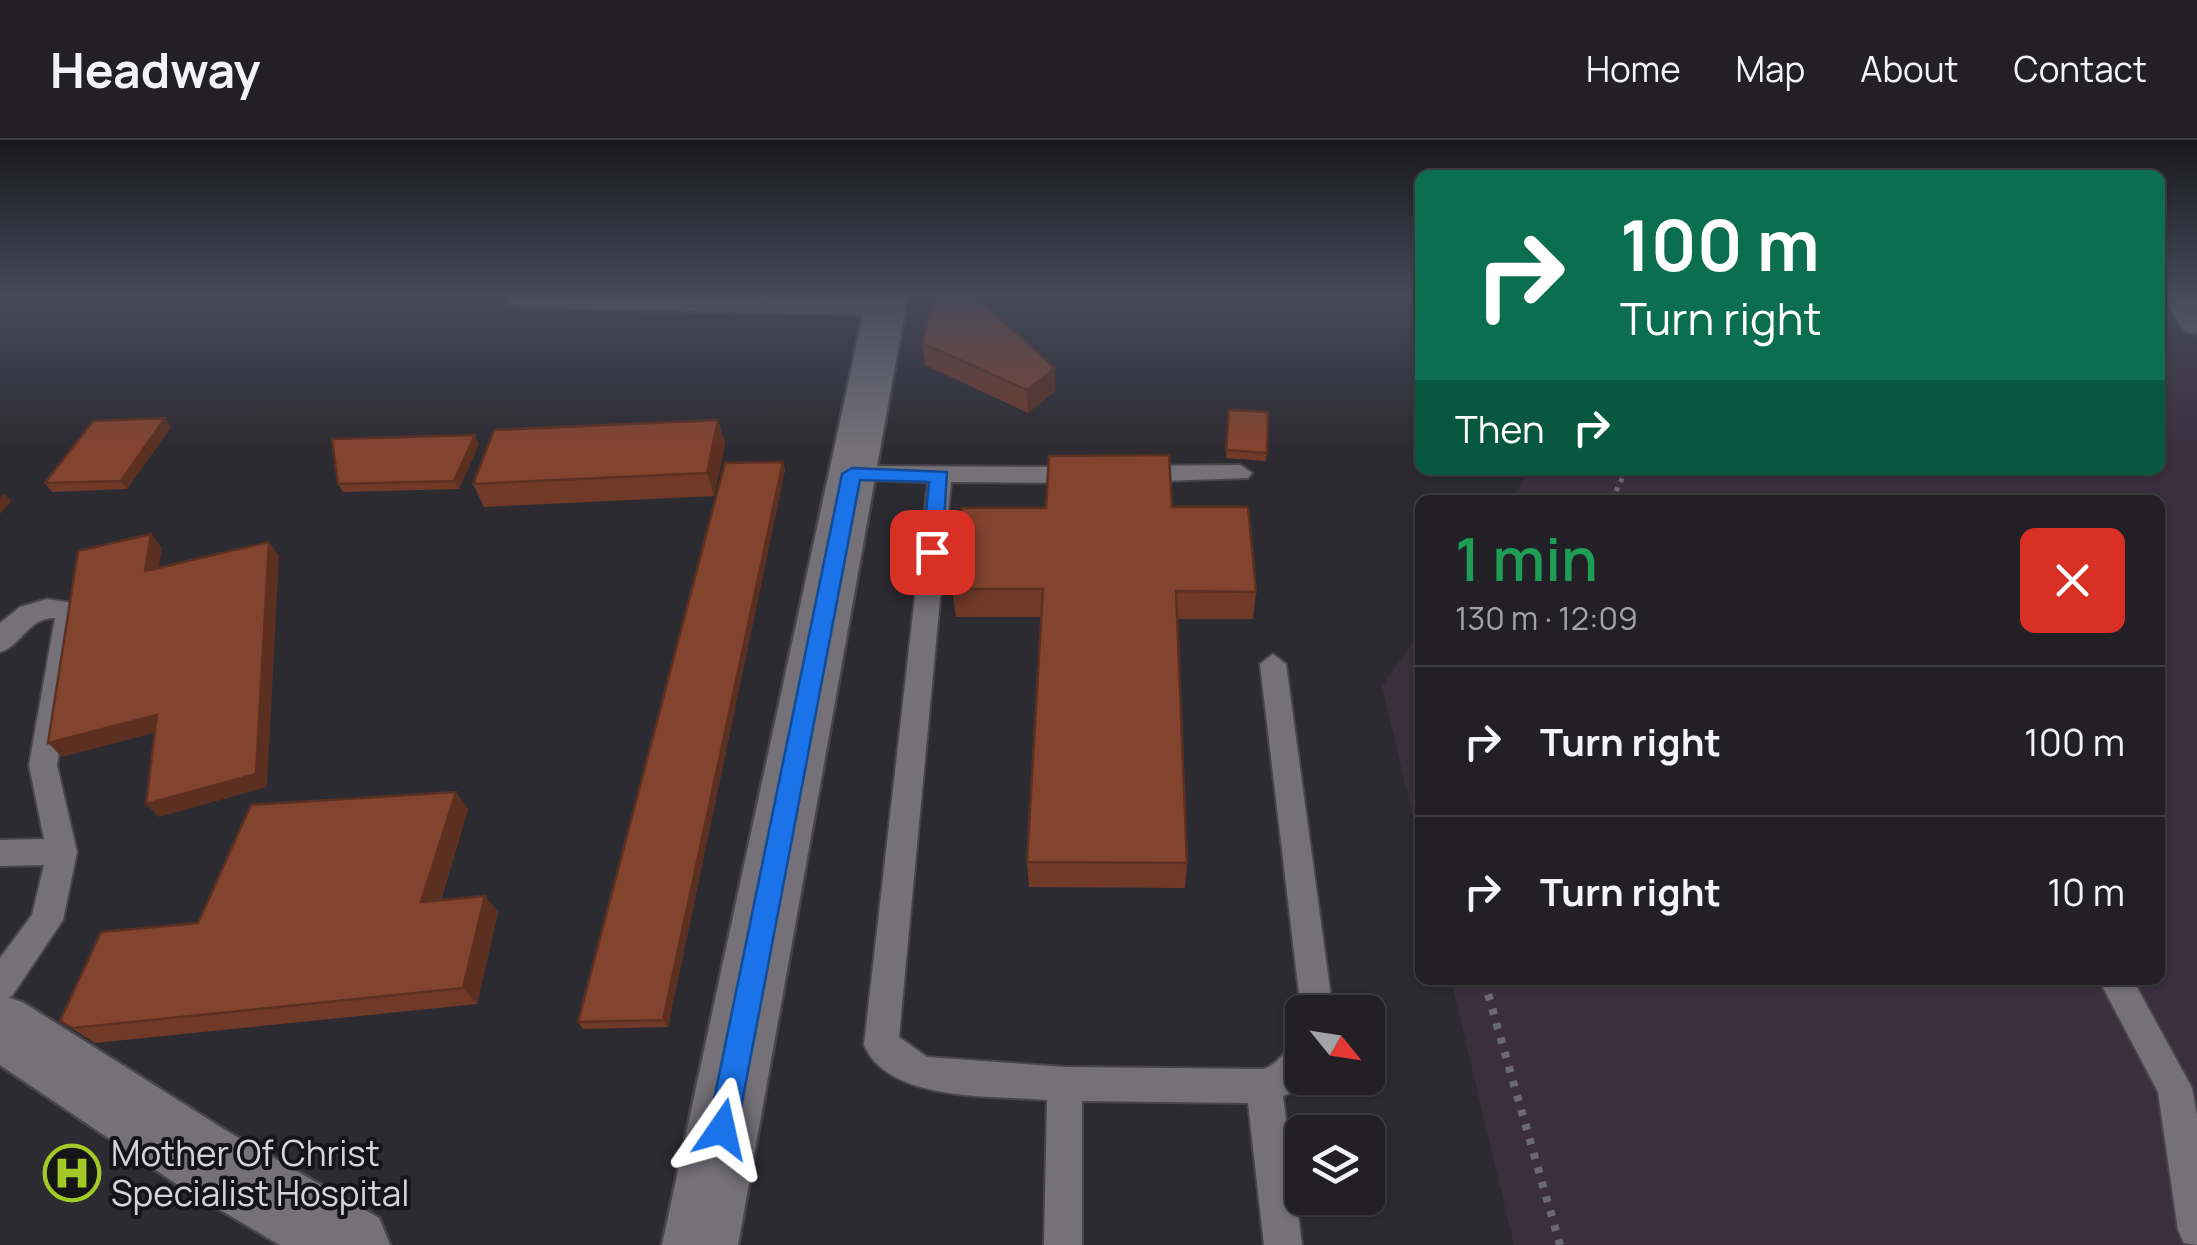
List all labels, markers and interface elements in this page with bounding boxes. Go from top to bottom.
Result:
text: Headway [50,37,260,102]
text: Home [1586,45,1681,93]
text: Map [1736,45,1805,93]
text: About [1860,45,1959,93]
text: Contact [2014,45,2147,93]
text: 100 m [1620,196,1820,292]
icon: right [1455,210,1585,340]
text: Turn right [1620,287,1821,349]
icon: right [1564,400,1619,455]
text: Then [1455,402,1544,454]
pin [890,510,975,595]
text: 1 min [1455,517,1598,599]
icon: arrive [905,525,960,580]
button: close [2020,528,2125,633]
text: 130 m · 12:09 [1455,596,1638,640]
icon: right [1455,714,1510,769]
text: Turn right [1540,715,1721,767]
text: 100 m [2024,715,2125,767]
icon: right [1455,864,1510,919]
text: Turn right [1540,865,1721,917]
text: 10 m [2047,865,2125,917]
north arrow [1285,995,1385,1095]
map controls [1285,995,1385,1215]
position arrow [670,1077,774,1181]
button: layers [1285,1115,1385,1215]
place label: Mother Of Christ Specialist Hospital [111,1129,409,1217]
hospital icon: Mother Of Christ Specialist Hospital [42,1143,102,1203]

